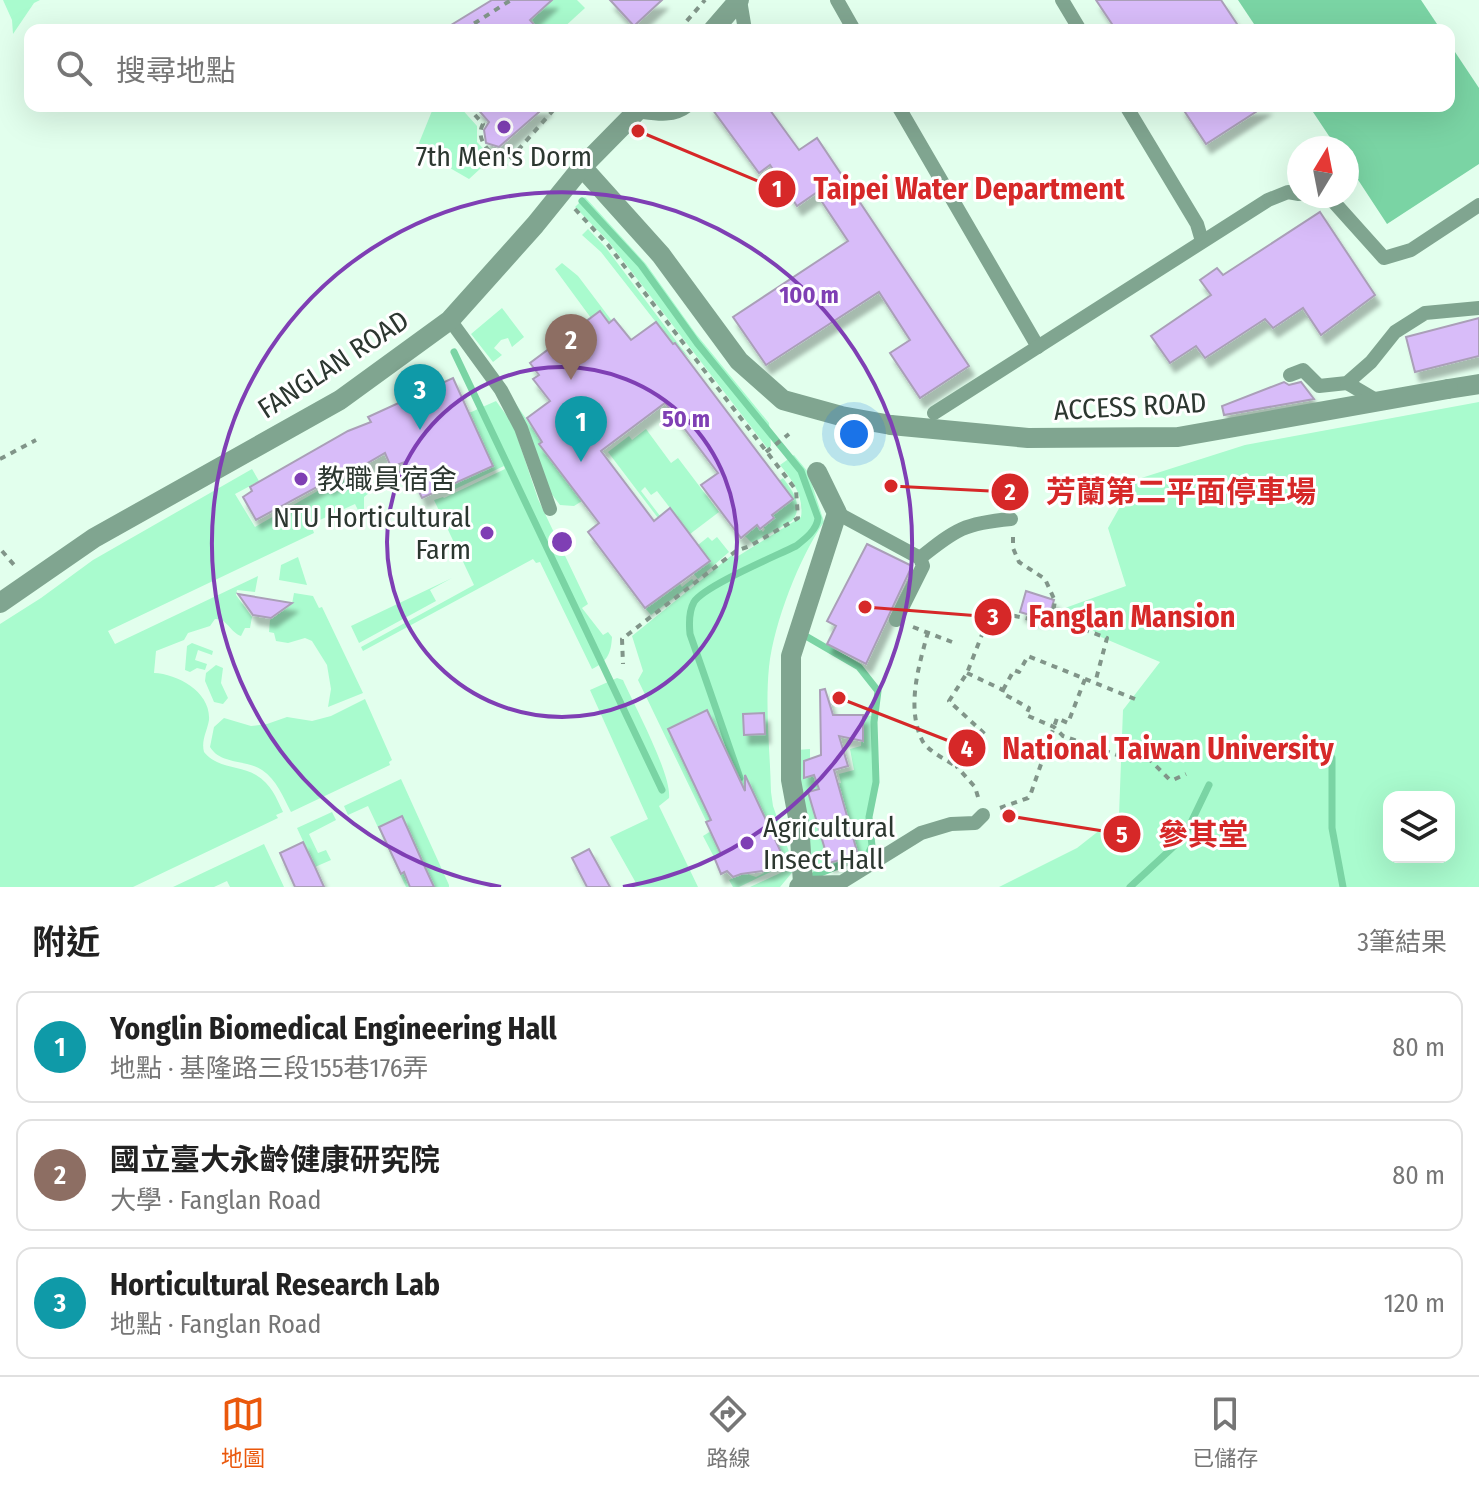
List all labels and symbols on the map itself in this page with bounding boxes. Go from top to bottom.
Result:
marker: 7th Men's Dorm [495,118,513,136]
north arrow [1287,136,1359,208]
place label: 7th Men's Dorm [416,140,592,173]
callout: Taipei Water Department [757,162,1140,216]
text: Taipei Water Department [814,171,1125,207]
text: 1 [772,175,782,203]
text: 100 m [779,281,839,309]
street label: FANGLAN ROAD [252,304,415,425]
pin: 2 [545,314,597,380]
pin: 3 [394,364,446,430]
street label: ACCESS ROAD [1053,386,1207,427]
pin: 1 [555,396,607,462]
text: 50 m [662,405,710,433]
your location [834,414,874,454]
place label: 教職員宿舍 [317,463,457,496]
callout: 芳蘭第二平面停車場 [990,465,1332,519]
marker: 教職員宿舍 [292,470,310,488]
text: 芳蘭第二平面停車場 [1046,474,1316,510]
text: 2 [1003,478,1016,506]
place label: NTU Horticultural Farm [273,501,471,566]
marker: NTU Horticultural Farm [478,524,496,542]
centre of rings [548,528,576,556]
callout: Fanglan Mansion [973,590,1251,644]
text: Fanglan Mansion [1029,599,1235,635]
text: 3 [986,603,999,631]
callout: National Taiwan University [947,721,1350,775]
text: National Taiwan University [1002,731,1334,767]
text: 4 [961,735,973,763]
callout: 參其堂 [1102,807,1264,861]
place label: Agricultural Insect Hall [763,811,895,876]
text: 參其堂 [1158,817,1248,853]
text: 5 [1116,821,1128,849]
marker: Agricultural Insect Hall [738,834,756,852]

